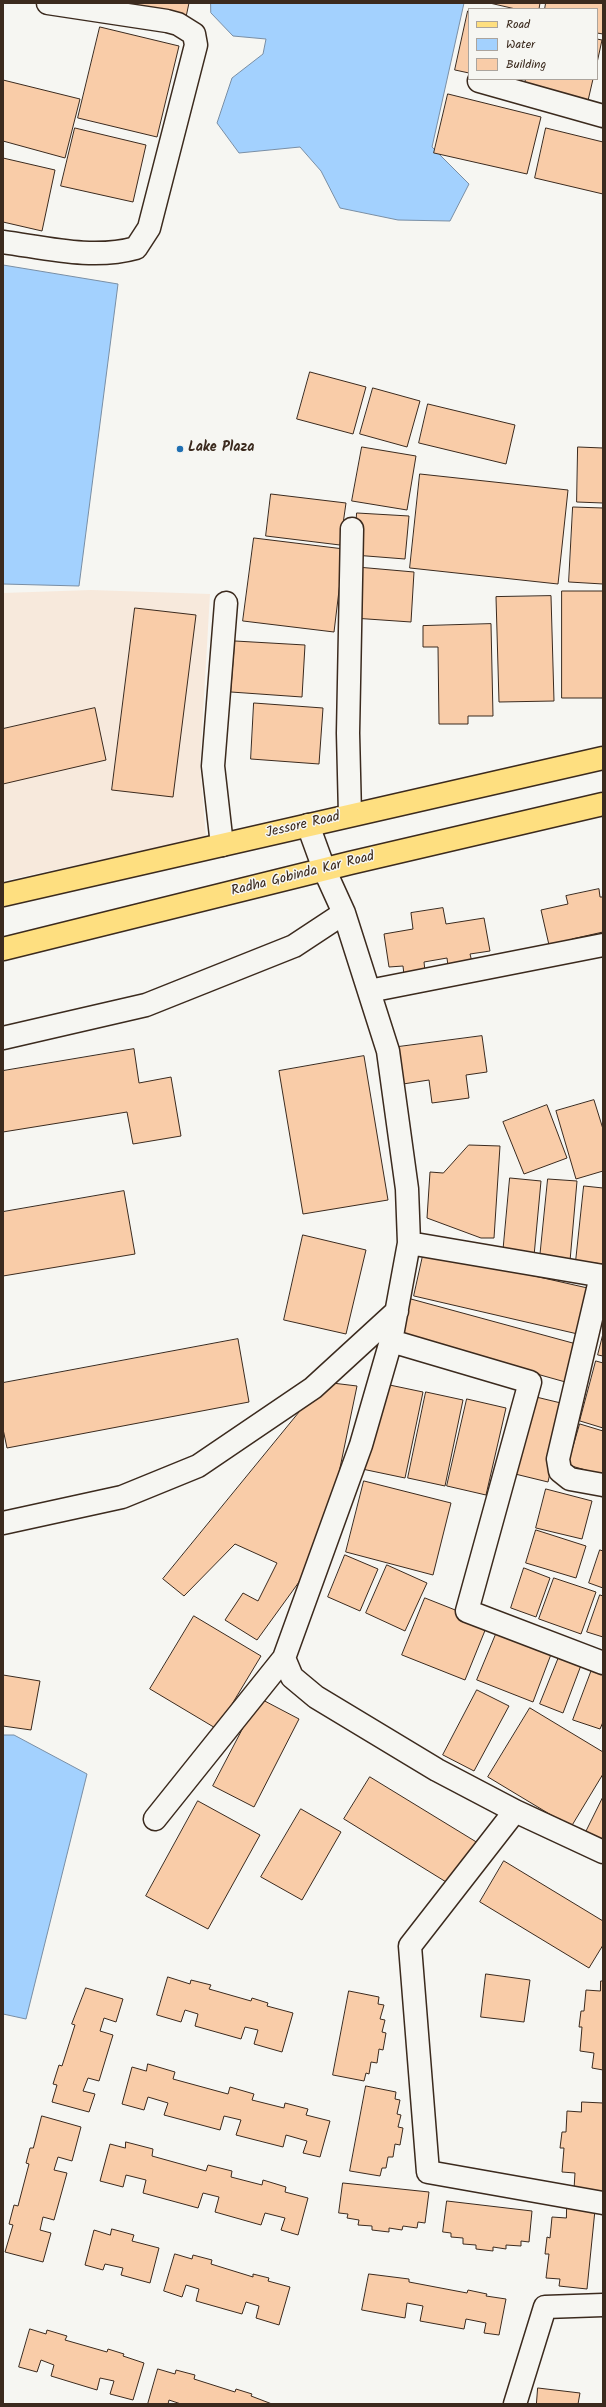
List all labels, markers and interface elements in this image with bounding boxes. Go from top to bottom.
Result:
legend [468,8,598,80]
text: Road [506,15,530,34]
text: Water [506,35,535,54]
text: Building [506,55,546,74]
place label: Lake Plaza [188,441,254,457]
marker: Lake Plaza [175,444,185,454]
street label: Jessore Road [264,809,342,843]
street label: Radha Gobinda Kar Road [230,849,376,901]

